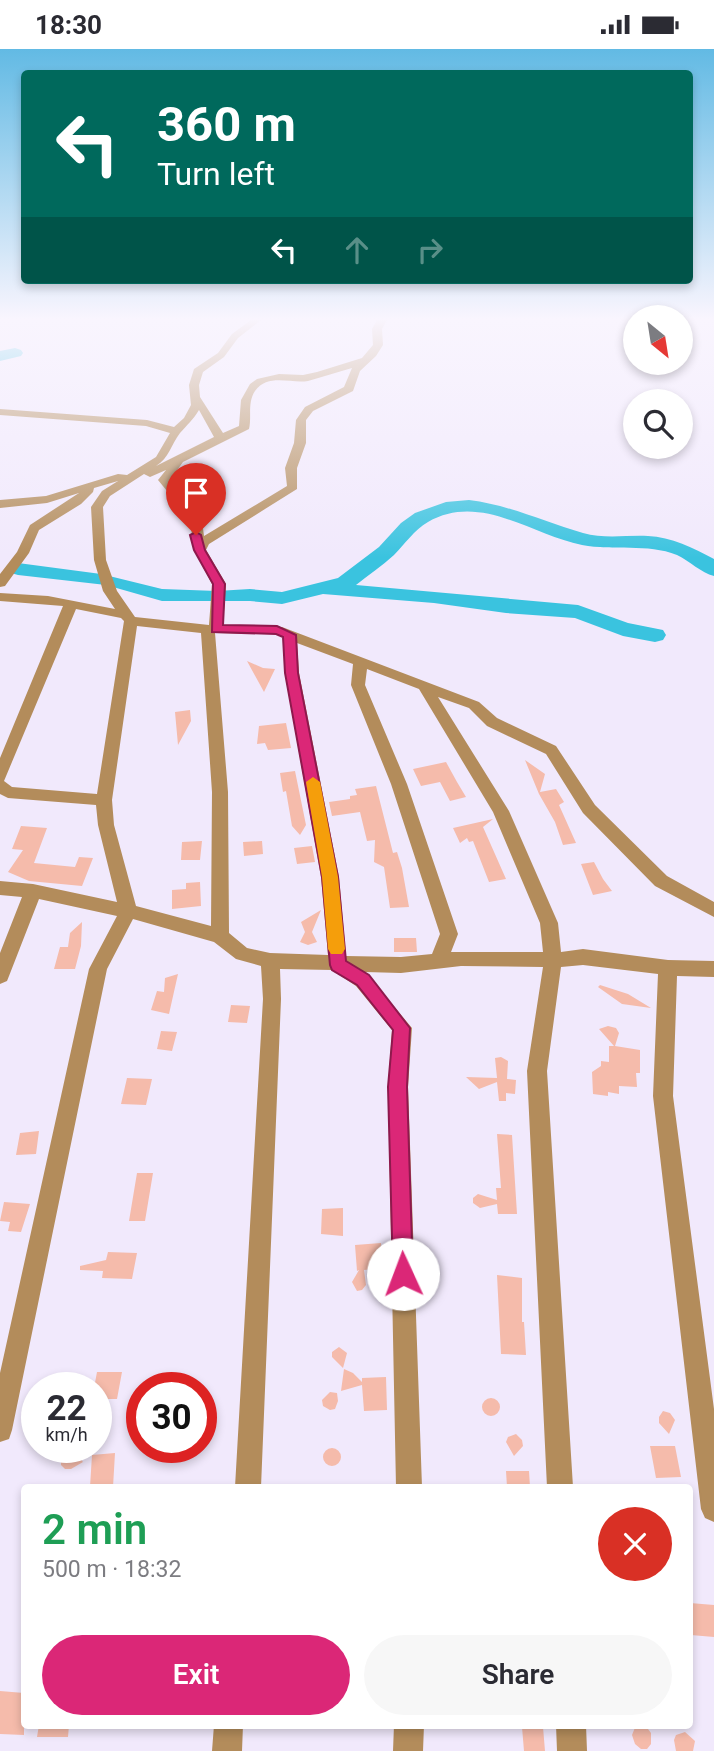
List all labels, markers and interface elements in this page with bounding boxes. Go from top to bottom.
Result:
text: 18:30 [35,10,102,40]
text: 360 m [157,96,296,153]
icon: left [42,98,133,189]
text: Turn left [157,155,275,193]
icon: left [265,231,303,269]
icon: ahead [338,231,376,269]
icon: right [411,231,449,269]
north arrow [623,305,693,375]
map controls [623,305,693,459]
button: search [623,389,693,459]
pin [166,463,226,535]
icon: arrive [177,474,215,512]
position arrow [366,1237,440,1311]
speed limit sign: 30 [126,1372,217,1463]
text: 22 [46,1388,87,1429]
text: km/h [45,1424,88,1445]
text: 2 min [42,1505,147,1554]
button: close [598,1507,672,1581]
text: 500 m · 18:32 [42,1556,181,1583]
button: Exit [42,1635,350,1715]
button: Share [364,1635,672,1715]

